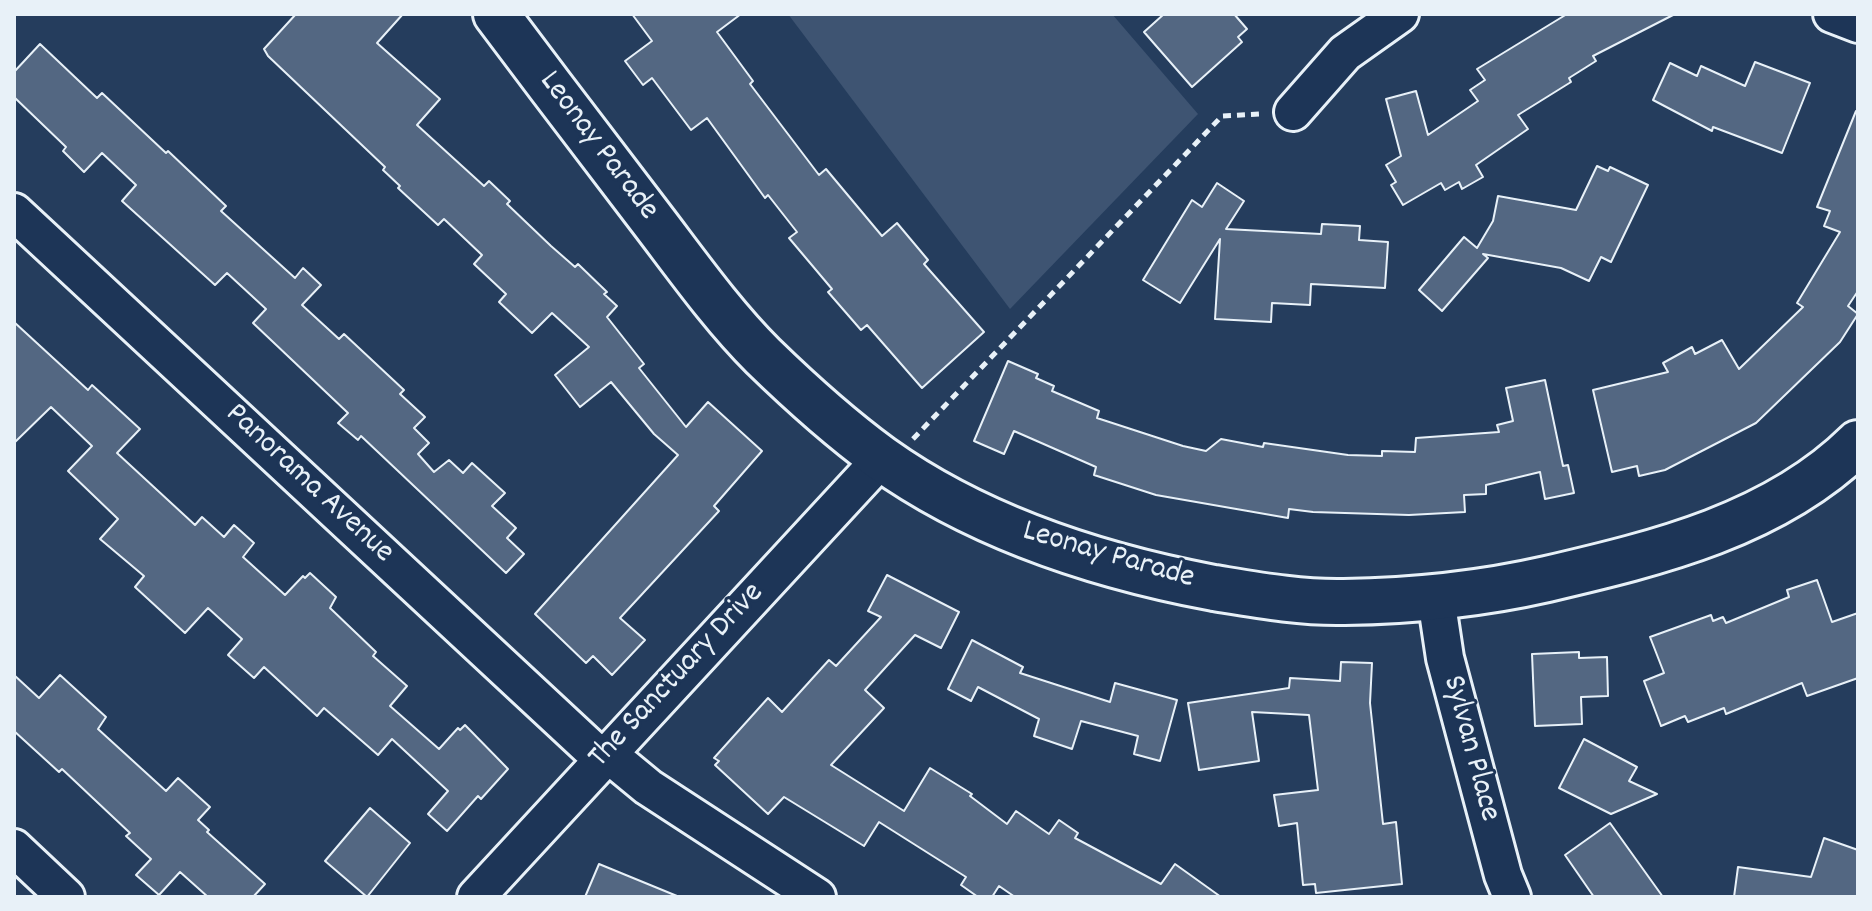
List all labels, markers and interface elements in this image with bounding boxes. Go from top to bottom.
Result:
street label: Leonay Parade [528,65,666,229]
street label: Panorama Avenue [215,397,401,573]
street label: Leonay Parade [1018,514,1198,600]
street label: The Sanctuary Drive [582,576,774,778]
street label: Sylvan Place [1431,672,1507,826]

